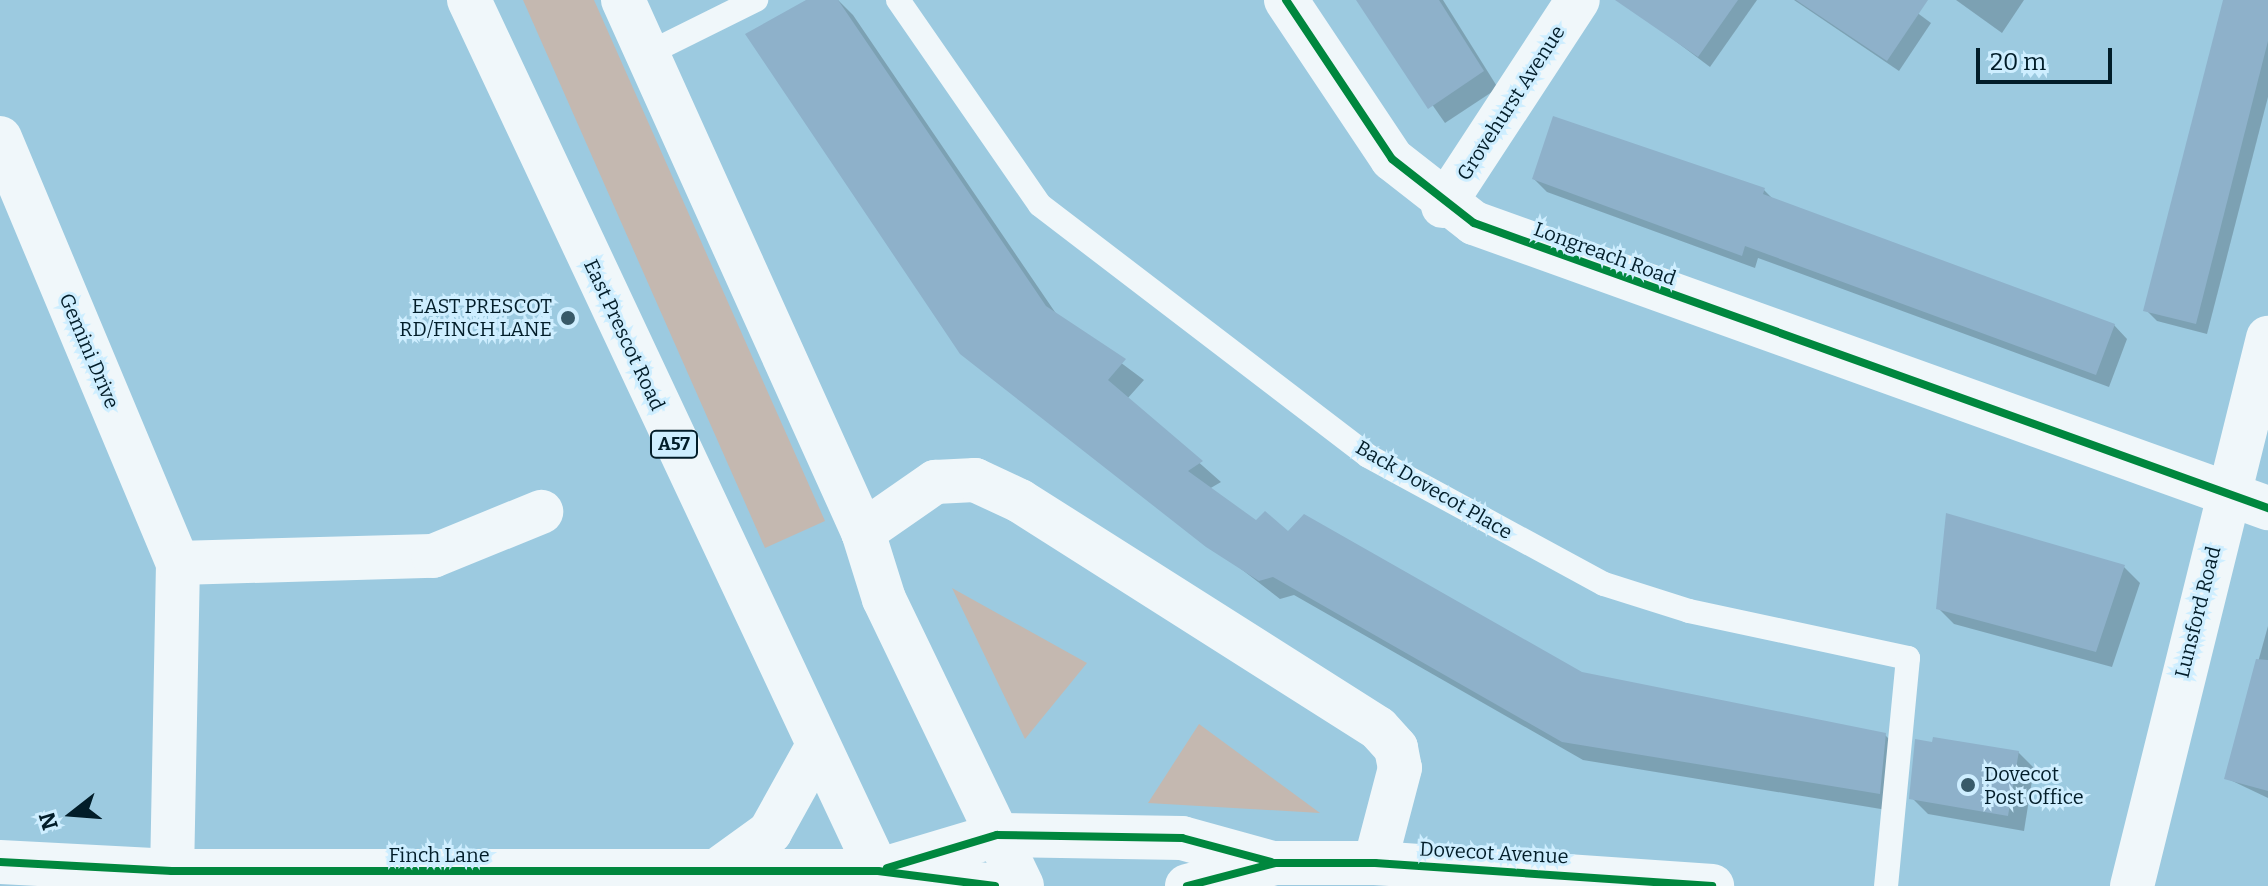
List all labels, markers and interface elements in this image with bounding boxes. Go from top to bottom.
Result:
street label: Grovehurst Avenue [1452,21,1570,185]
scale bar [1980,32,2116,82]
text: 20 m [1990,48,2046,76]
street label: Longreach Road [1531,217,1679,291]
street label: East Prescot Road [578,256,670,414]
street label: Gemini Drive [54,290,124,412]
place label: EAST PRESCOT RD/FINCH LANE [399,294,552,341]
marker: EAST PRESCOT RD/FINCH LANE [559,309,577,327]
road number: A57 [648,430,700,458]
street label: Back Dovecot Place [1352,435,1516,545]
street label: Lunsford Road [2170,544,2226,680]
place label: Dovecot Post Office [1984,762,2084,809]
north arrow [32,774,112,854]
marker: Dovecot Post Office [1959,776,1977,794]
text: N [33,809,64,833]
street label: Dovecot Avenue [1419,837,1569,869]
street label: Finch Lane [388,843,490,867]

